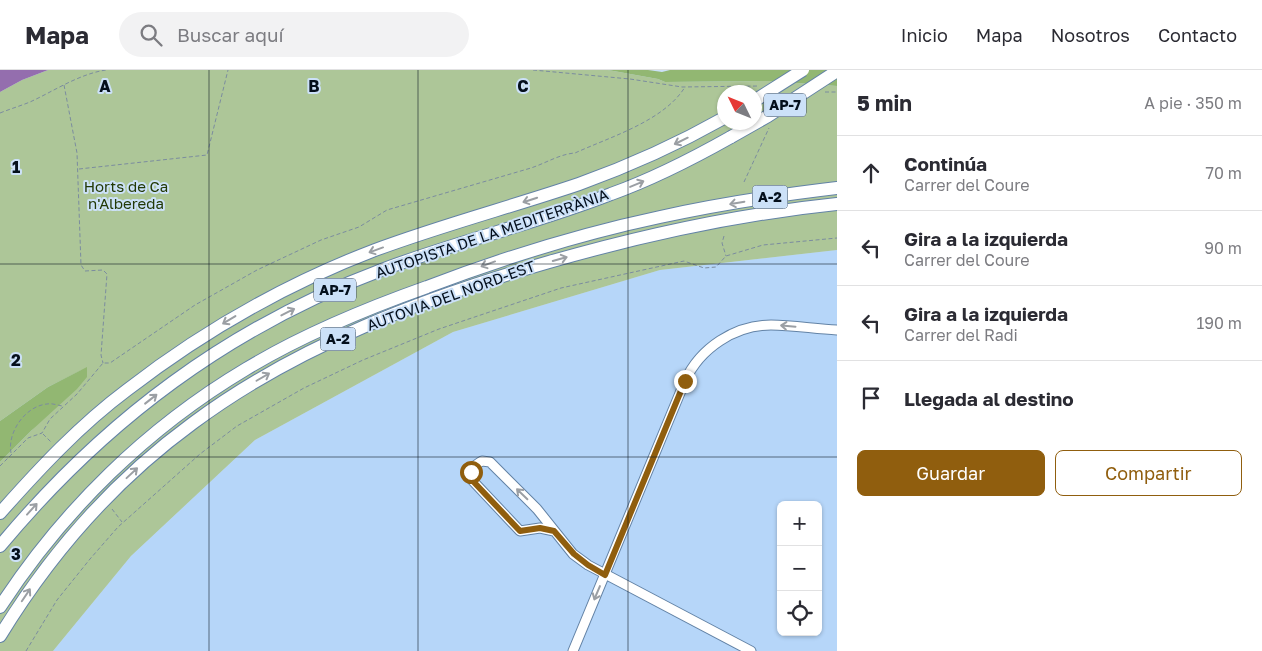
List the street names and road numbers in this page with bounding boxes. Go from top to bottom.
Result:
road number: AP-7 [764,94,806,116]
street label: AUTOPISTA DE LA MEDITERRÀNIA [373,185,610,281]
road number: A-2 [752,185,788,208]
street label: AUTOVIA DEL NORD-EST [364,256,537,334]
road number: AP-7 [314,278,356,302]
road number: A-2 [320,328,356,350]

